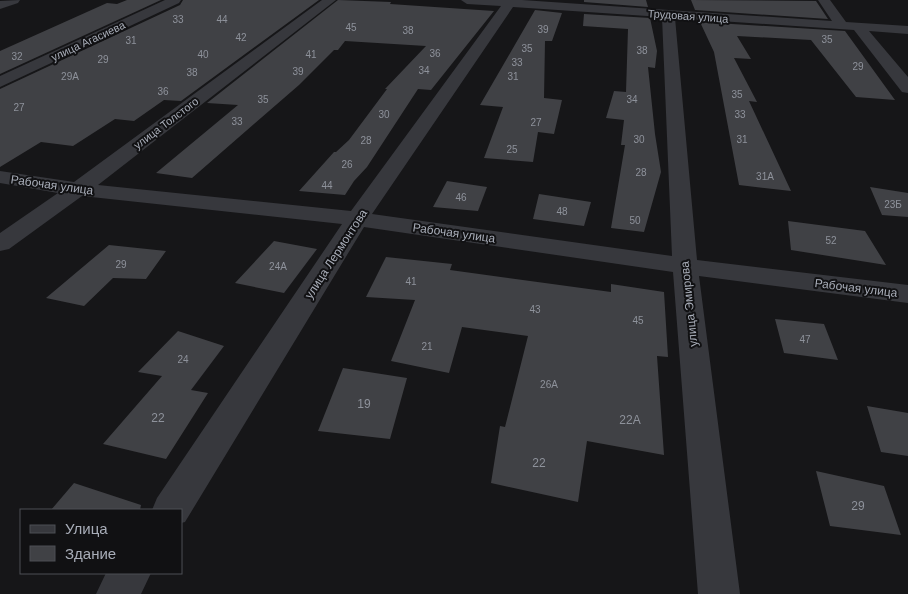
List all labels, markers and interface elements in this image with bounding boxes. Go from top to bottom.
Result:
street label: Трудовая улица [647,7,730,25]
house number: 33 [172,14,184,25]
house number: 44 [216,14,228,25]
street label: улица Агасиева [49,18,128,63]
house number: 45 [345,22,357,33]
house number: 39 [537,24,549,35]
house number: 38 [402,25,414,36]
house number: 42 [235,32,247,43]
house number: 35 [821,34,833,45]
house number: 31 [125,35,137,46]
house number: 35 [521,43,533,54]
house number: 38 [636,45,648,56]
house number: 36 [429,48,441,59]
house number: 40 [197,49,209,60]
house number: 41 [305,49,317,60]
house number: 32 [11,51,23,62]
house number: 29 [97,54,109,65]
house number: 33 [511,57,523,68]
house number: 29 [852,61,864,72]
house number: 34 [418,65,430,76]
house number: 39 [292,66,304,77]
house number: 38 [186,67,198,78]
house number: 29А [61,71,79,82]
house number: 31 [507,71,519,82]
house number: 36 [157,86,169,97]
house number: 35 [731,89,743,100]
house number: 35 [257,94,269,105]
house number: 34 [626,94,638,105]
street label: улица Толстого [131,95,201,151]
house number: 27 [13,102,25,113]
house number: 30 [378,109,390,120]
house number: 33 [734,109,746,120]
house number: 33 [231,116,243,127]
house number: 27 [530,117,542,128]
house number: 30 [633,134,645,145]
house number: 31 [736,134,748,145]
house number: 28 [360,135,372,146]
house number: 25 [506,144,518,155]
house number: 26 [341,159,353,170]
house number: 28 [635,167,647,178]
house number: 31А [756,171,774,182]
street label: Рабочая улица [10,172,95,198]
house number: 44 [321,180,333,191]
house number: 46 [455,192,467,203]
house number: 23Б [884,199,902,210]
street label: улица Лермонтова [302,206,370,301]
house number: 48 [556,206,568,217]
house number: 50 [629,215,641,226]
street label: Рабочая улица [412,220,497,246]
house number: 52 [825,235,837,246]
house number: 29 [115,259,127,270]
street label: улица Эмирова [678,260,700,348]
house number: 24А [269,261,287,272]
house number: 41 [405,276,417,287]
street label: Рабочая улица [814,276,899,300]
house number: 43 [529,304,541,315]
house number: 45 [632,315,644,326]
house number: 47 [799,334,811,345]
house number: 21 [421,341,433,352]
house number: 24 [177,354,189,365]
house number: 26А [540,379,558,390]
house number: 19 [357,397,371,411]
house number: 22 [151,411,165,425]
house number: 22А [619,413,641,427]
house number: 22 [532,456,546,470]
house number: 29 [851,499,865,513]
legend [20,509,182,574]
text: Улица [65,520,108,537]
text: Здание [65,545,116,562]

